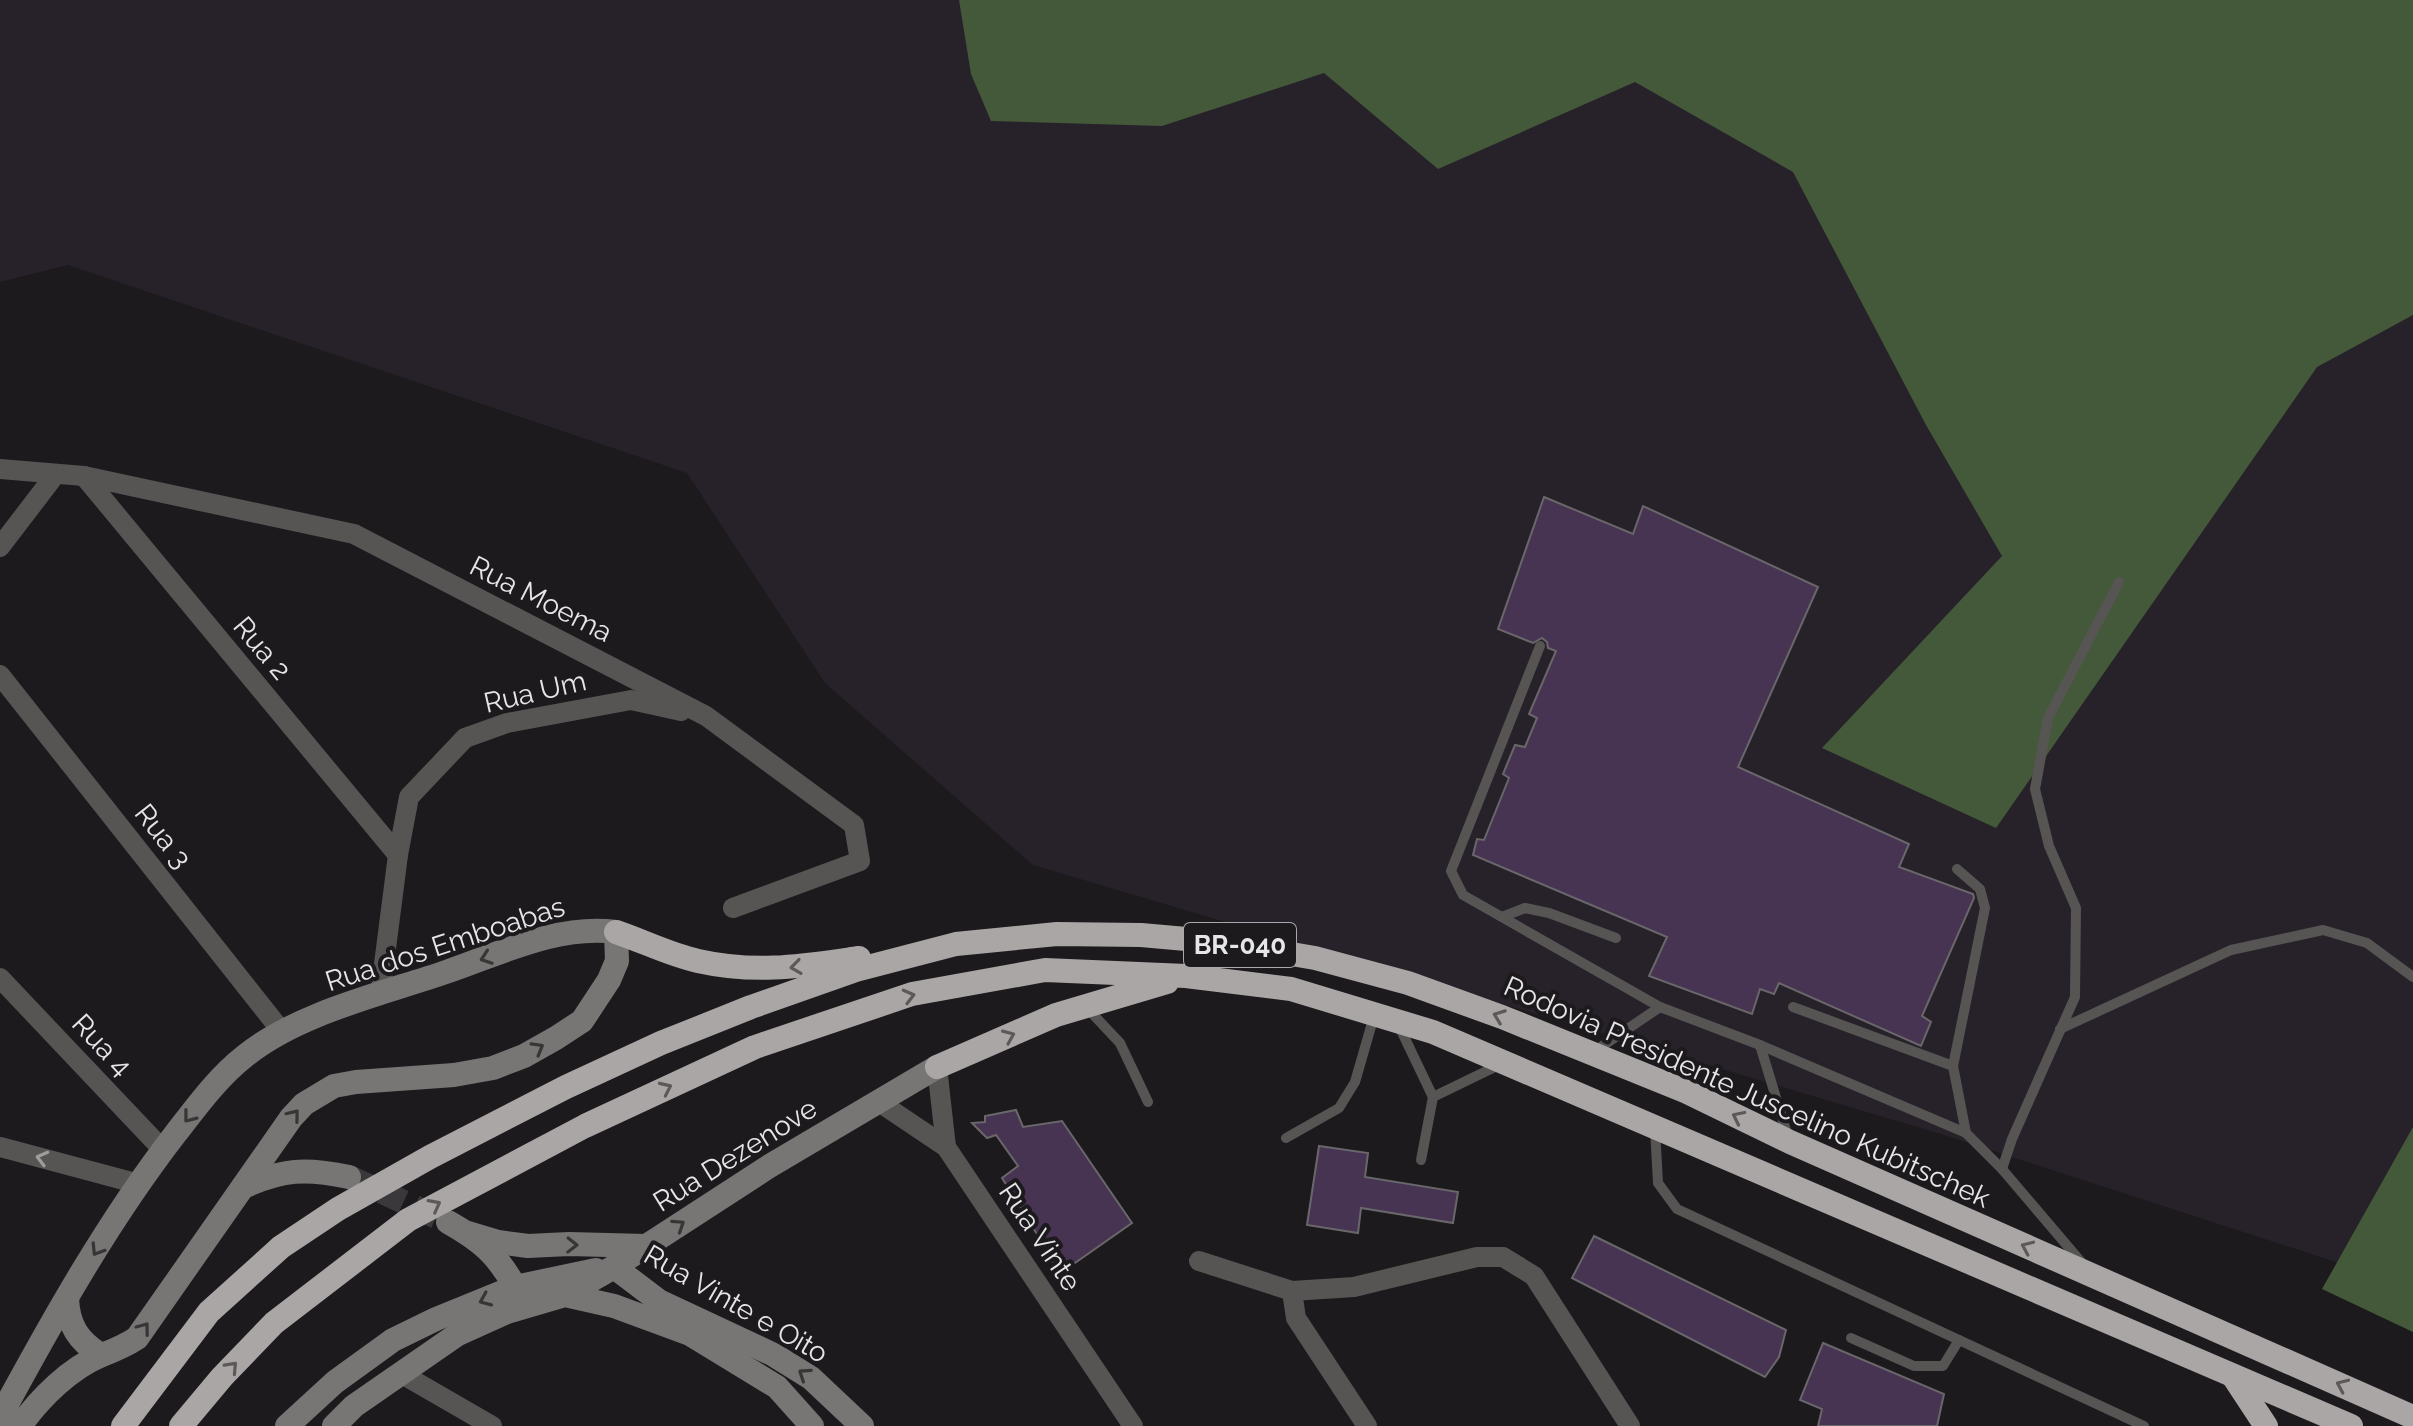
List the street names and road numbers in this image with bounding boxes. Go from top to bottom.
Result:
street label: Rua Moema [464,549,618,649]
street label: Rua 2 [226,610,298,686]
street label: Rua Um [481,664,589,720]
street label: Rua 3 [128,797,198,875]
street label: Rua dos Emboabas [321,890,569,998]
road number: BR-040 [1184,923,1296,967]
street label: Rodovia Presidente Juscelino Kubitschek [1499,969,1995,1215]
street label: Rua 4 [65,1007,139,1083]
street label: Rua Dezenove [647,1092,823,1218]
street label: Rua Vinte [992,1177,1088,1297]
street label: Rua Vinte e Oito [638,1238,834,1370]

